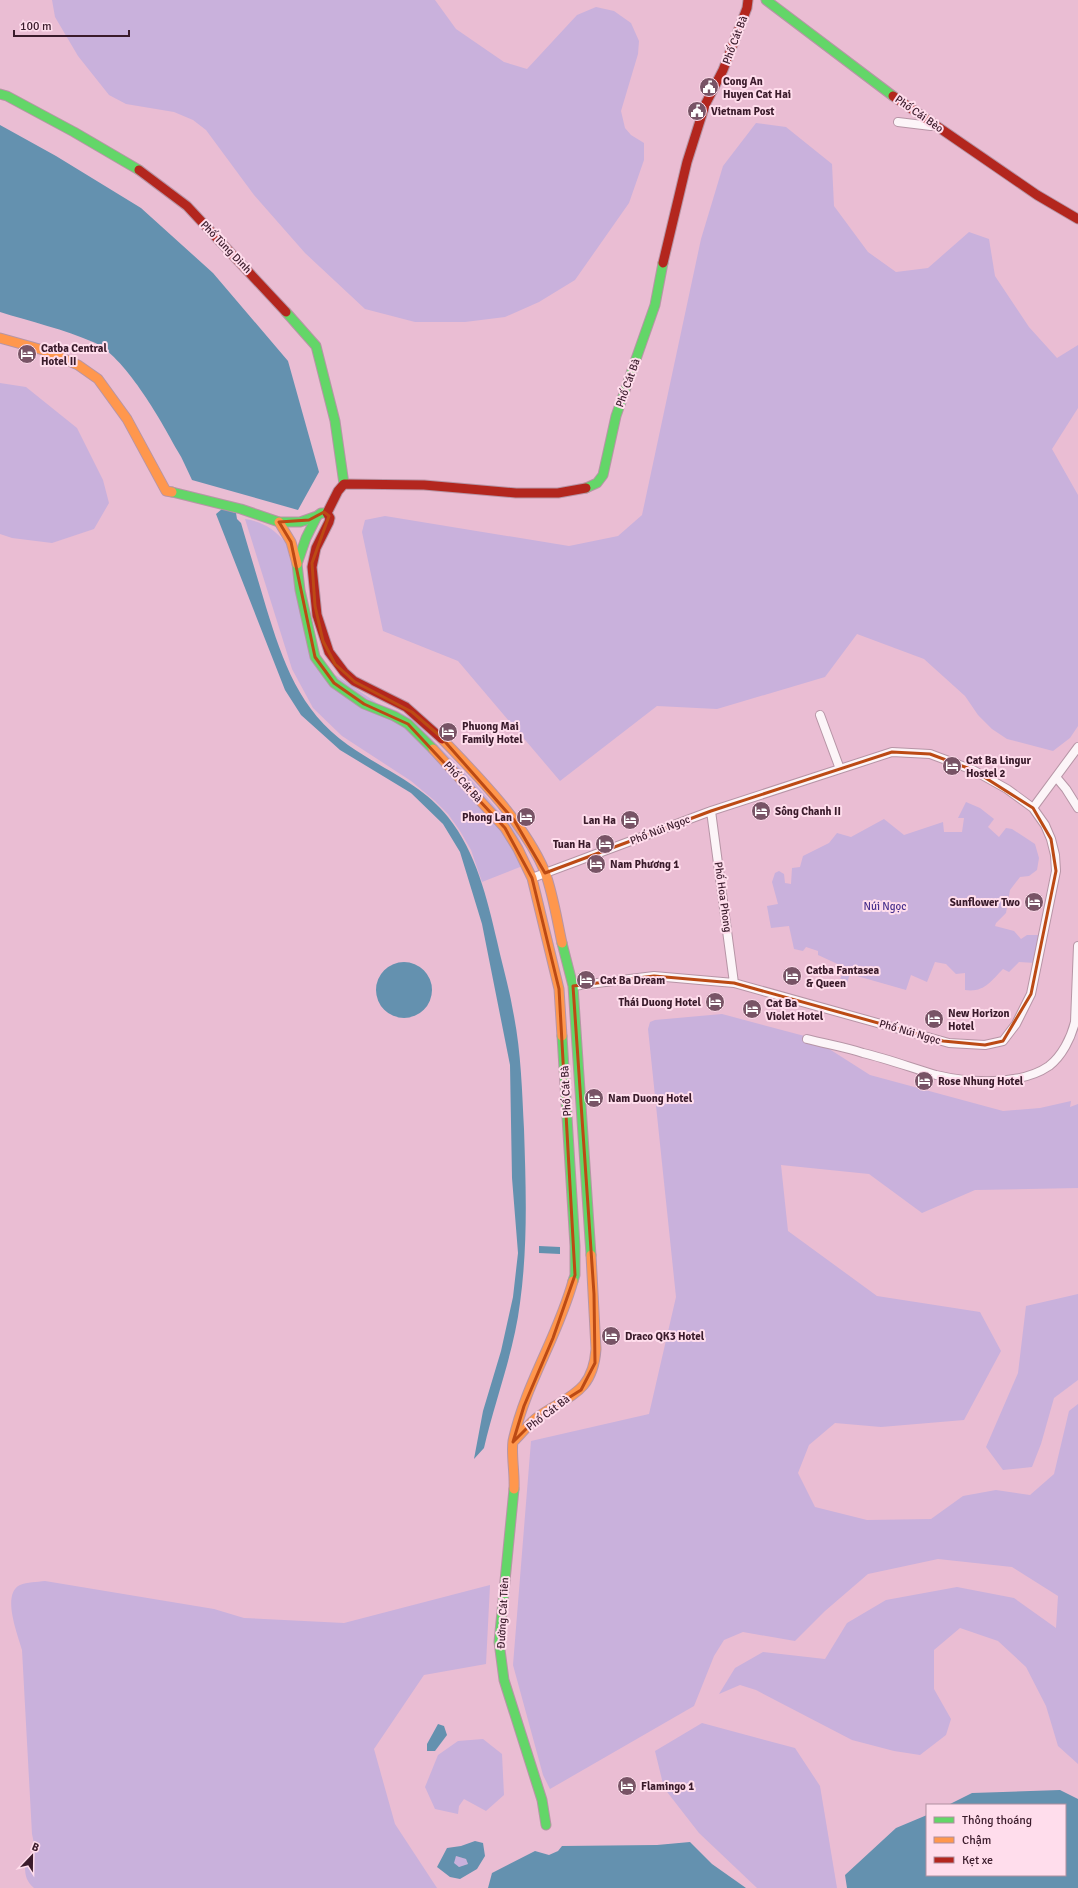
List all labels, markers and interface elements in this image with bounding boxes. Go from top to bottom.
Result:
scale bar [14,12,129,38]
street label: Phố Cát Bà [719,13,750,66]
text: 100 m [20,19,52,34]
place label: Cong An Huyen Cat Hai [723,75,791,101]
public building icon: Cong An Huyen Cat Hai [698,76,720,98]
street label: Phố Cái Bèo [892,92,946,135]
public building icon: Vietnam Post [686,100,708,122]
place label: Vietnam Post [711,105,774,118]
street label: Phố Tùng Dinh [198,217,255,276]
place label: Catba Central Hotel II [41,342,107,368]
hotel icon: Catba Central Hotel II [16,343,38,365]
street label: Phố Cát Bà [612,356,643,409]
place label: Phuong Mai Family Hotel [462,720,523,746]
hotel icon: Phuong Mai Family Hotel [437,721,459,743]
place label: Cat Ba Lingur Hostel 2 [966,754,1031,780]
hotel icon: Cat Ba Lingur Hostel 2 [941,755,963,777]
street label: Phố Cát Bà [441,758,486,806]
hotel icon: Sông Chanh II [750,800,772,822]
place label: Sông Chanh II [775,805,841,818]
hotel icon: Phong Lan [515,806,537,828]
hotel icon: Lan Ha [619,809,641,831]
place label: Phong Lan [462,811,512,824]
street label: Phố Núi Ngọc [628,812,692,847]
place label: Lan Ha [583,814,616,827]
hotel icon: Tuan Ha [594,833,616,855]
place label: Tuan Ha [553,838,591,851]
hotel icon: Nam Phương 1 [585,853,607,875]
place label: Nam Phương 1 [610,858,679,871]
street label: Phố Hoa Phong [712,861,735,933]
hotel icon: Sunflower Two [1023,891,1045,913]
place label: Sunflower Two [950,896,1020,909]
park label: Núi Ngọc [863,900,907,913]
place label: Catba Fantasea & Queen [806,964,880,990]
hotel icon: Catba Fantasea & Queen [781,965,803,987]
hotel icon: Cat Ba Dream [575,969,597,991]
place label: Cat Ba Dream [600,974,665,987]
hotel icon: Thái Duong Hotel [704,991,726,1013]
place label: Thái Duong Hotel [618,996,702,1009]
place label: Cat Ba Violet Hotel [766,997,824,1023]
hotel icon: Cat Ba Violet Hotel [741,998,763,1020]
place label: New Horizon Hotel [948,1007,1010,1033]
hotel icon: New Horizon Hotel [923,1008,945,1030]
street label: Phố Núi Ngọc [878,1016,943,1047]
street label: Phố Cát Bà [557,1065,574,1117]
hotel icon: Rose Nhung Hotel [913,1070,935,1092]
place label: Rose Nhung Hotel [938,1075,1024,1088]
hotel icon: Nam Duong Hotel [583,1087,605,1109]
place label: Nam Duong Hotel [608,1092,693,1105]
hotel icon: Draco QK3 Hotel [600,1325,622,1347]
place label: Draco QK3 Hotel [625,1330,705,1343]
street label: Phố Cát Bà [523,1391,573,1434]
street label: Đường Cát Tiên [495,1577,511,1649]
hotel icon: Flamingo 1 [616,1775,638,1797]
place label: Flamingo 1 [641,1780,694,1793]
legend [926,1804,1066,1876]
text: Thông thoáng [962,1813,1032,1828]
text: Chậm [962,1833,991,1848]
north arrow [12,1836,52,1876]
text: B [30,1840,41,1855]
text: Kẹt xe [962,1853,993,1868]

